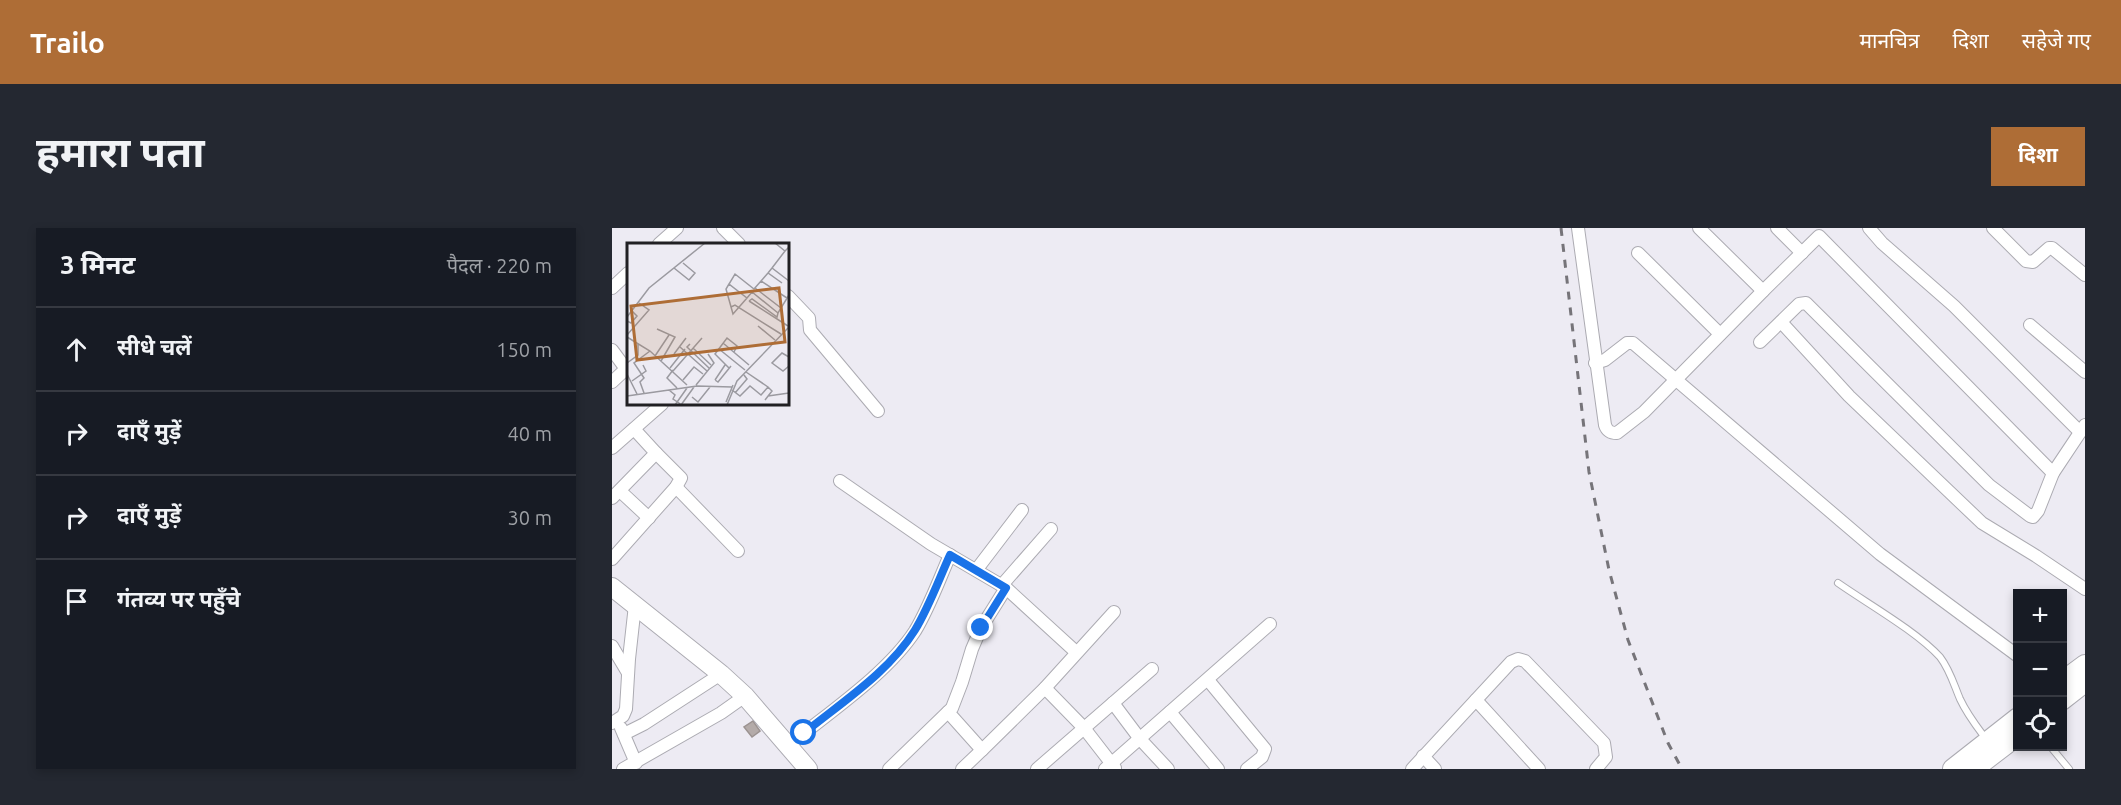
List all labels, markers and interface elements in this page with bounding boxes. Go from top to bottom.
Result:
text: Trailo [30,27,105,58]
text: मानचित्र [1859,28,1920,52]
text: दिशा [1953,28,1989,52]
text: सहेजे गए [2022,28,2091,52]
button: दिशा [1991,127,2085,186]
text: हमारा पता [36,128,205,175]
inset map [627,243,789,405]
text: 3 मिनट [60,250,135,279]
text: पैदल · 220 m [447,254,552,277]
icon: ahead [60,333,93,366]
text: सीधे चलें [117,334,192,359]
text: 150 m [496,338,552,361]
icon: right [60,417,93,450]
text: दाएँ मुड़ें [117,418,181,443]
text: 40 m [508,422,552,445]
icon: right [60,501,93,534]
text: दाएँ मुड़ें [117,502,181,527]
text: 30 m [508,506,552,529]
icon: arrive [60,585,93,618]
text: गंतव्य पर पहुँचे [117,586,241,611]
map controls [2013,589,2067,751]
button: + [2013,589,2067,643]
route end [967,614,993,640]
button: − [2013,643,2067,697]
button: locate [2013,697,2067,751]
route start [790,719,816,745]

